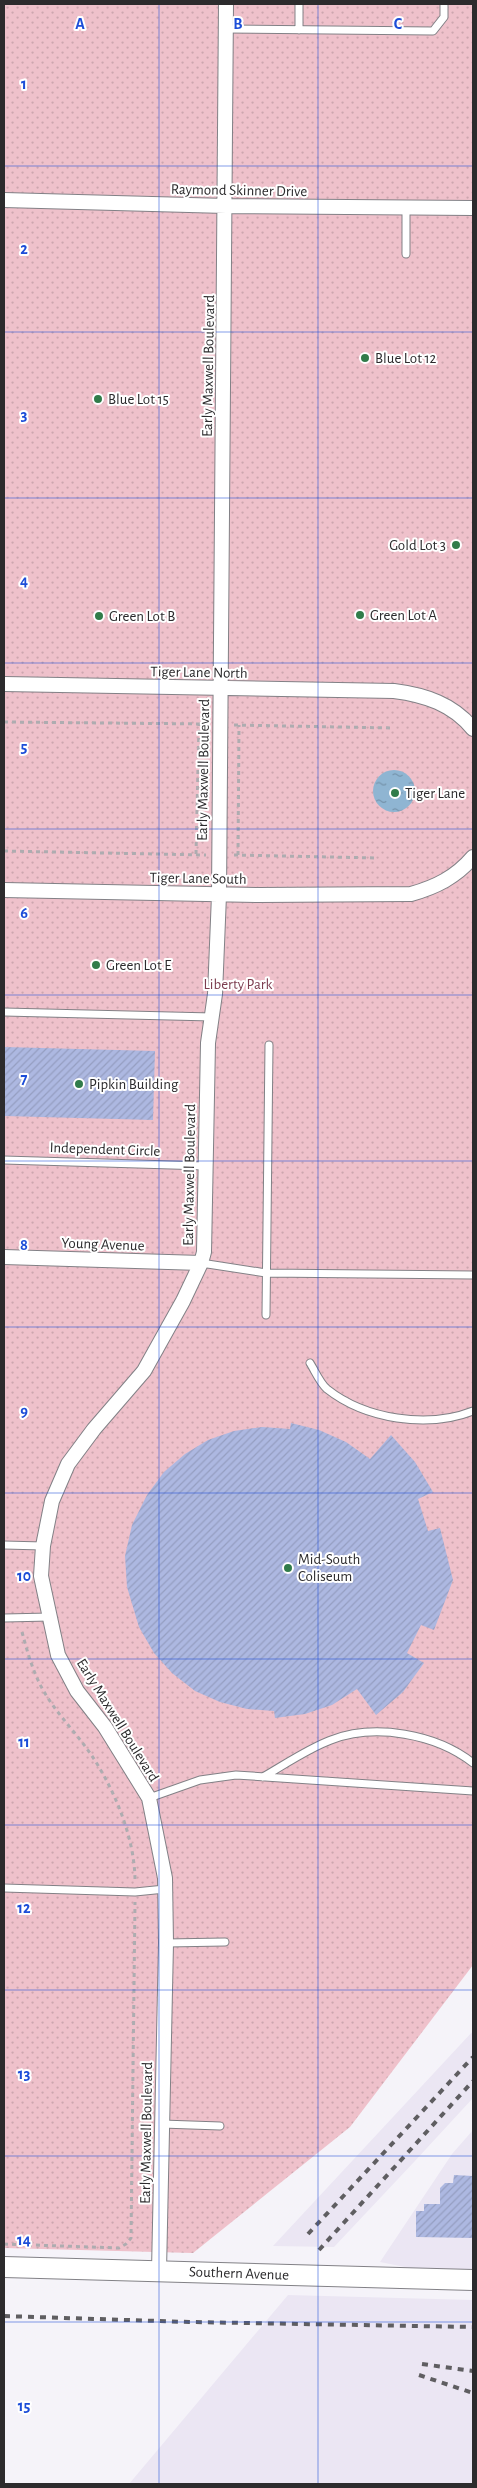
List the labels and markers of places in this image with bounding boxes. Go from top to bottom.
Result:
place label: Blue Lot 12 [375,351,437,366]
marker: Blue Lot 12 [359,352,371,364]
place label: Blue Lot 15 [108,392,169,407]
marker: Blue Lot 15 [92,393,104,405]
place label: Gold Lot 3 [389,538,446,553]
marker: Gold Lot 3 [450,539,462,551]
place label: Green Lot A [370,608,437,623]
place label: Green Lot B [109,609,175,624]
marker: Green Lot A [354,609,366,621]
marker: Green Lot B [93,610,105,622]
place label: Tiger Lane [405,786,465,801]
marker: Tiger Lane [389,787,401,799]
place label: Green Lot E [106,958,171,973]
marker: Green Lot E [90,959,102,971]
place label: Pipkin Building [89,1077,179,1092]
marker: Pipkin Building [73,1078,85,1090]
place label: Mid-South Coliseum [298,1552,360,1584]
marker: Mid-South Coliseum [282,1562,294,1574]

